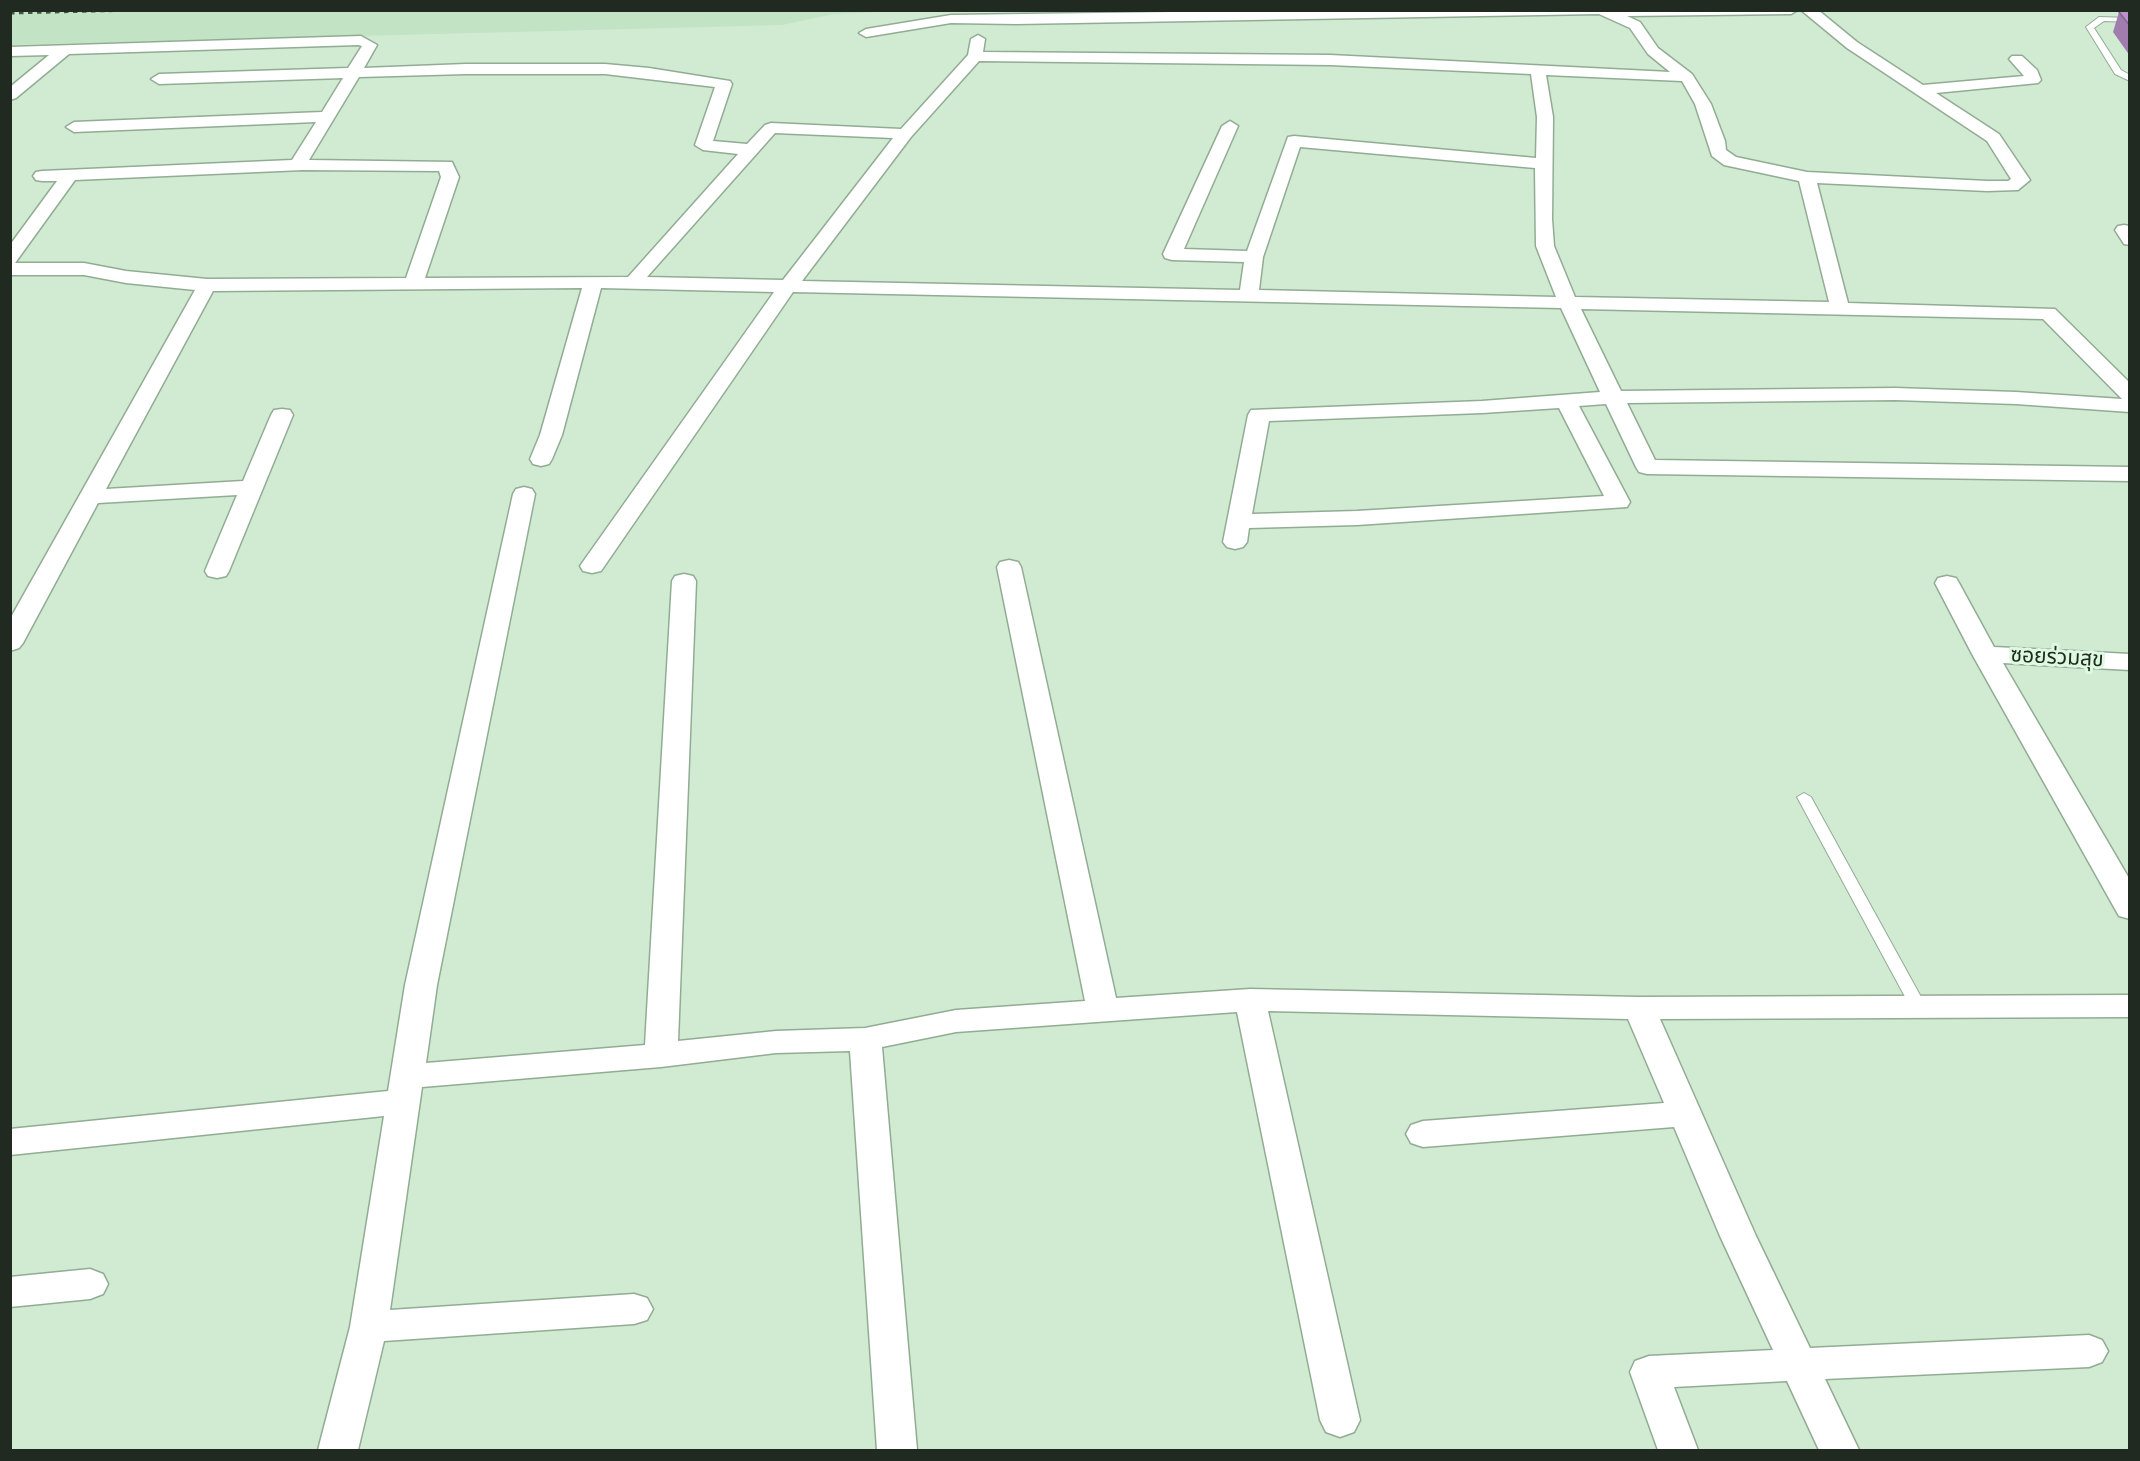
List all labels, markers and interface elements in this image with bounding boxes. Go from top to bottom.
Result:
street label: ซอยร่วมสุข [2010,643,2104,673]

